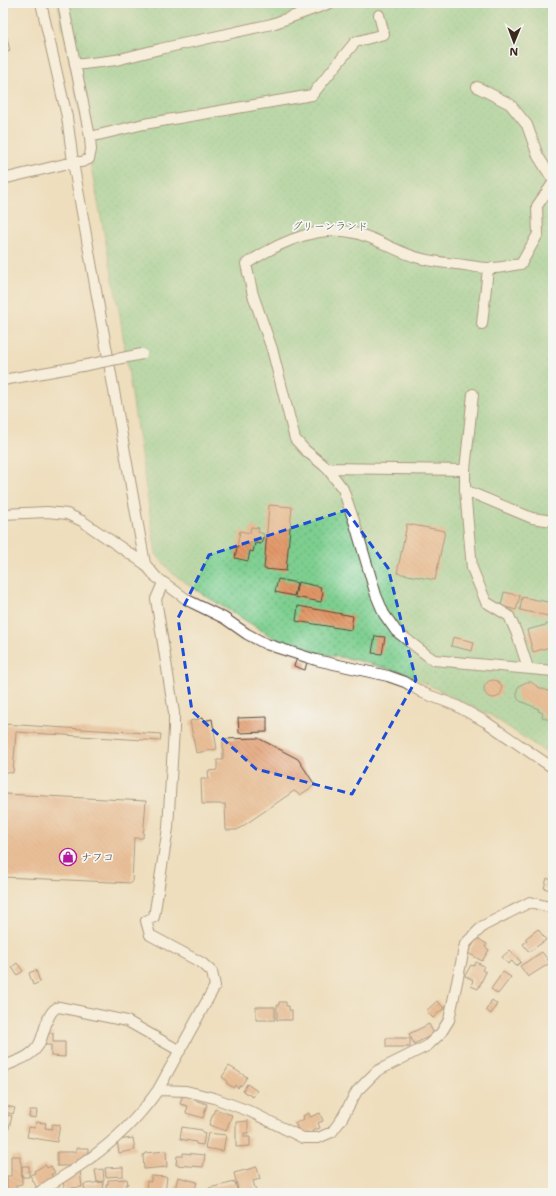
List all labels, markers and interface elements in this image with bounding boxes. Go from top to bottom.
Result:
north arrow [494,22,534,62]
text: N [509,44,518,59]
park label: グリーンランド [292,219,368,234]
shop icon: ナフコ [58,847,78,867]
place label: ナフコ [81,850,114,865]

